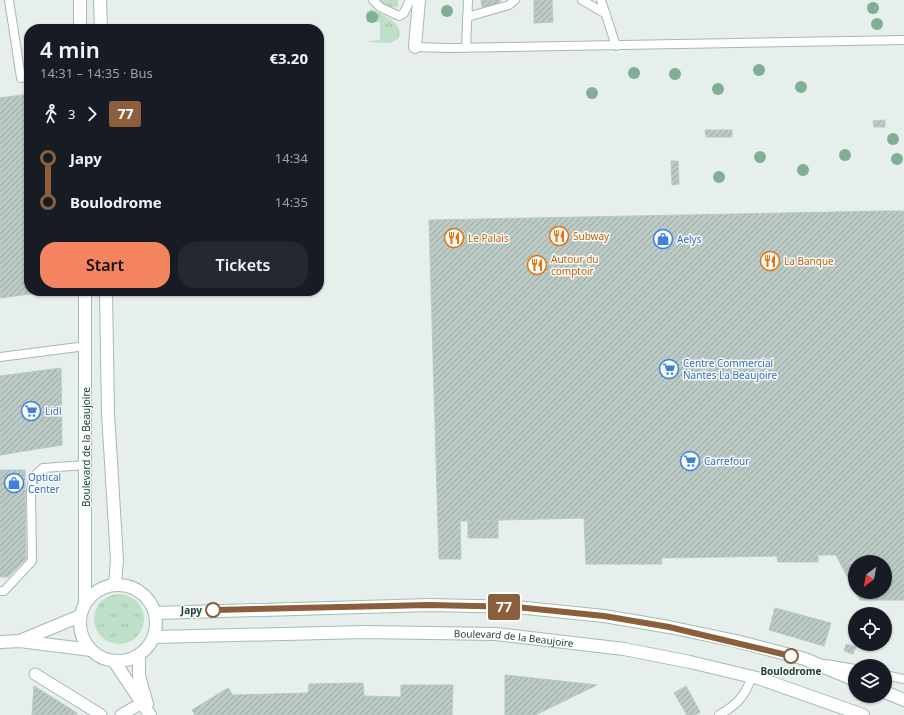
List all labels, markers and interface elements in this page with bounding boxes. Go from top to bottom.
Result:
text: 4 min [40,34,100,64]
text: €3.20 [269,48,308,68]
text: 14:31 – 14:35 · Bus [40,64,153,82]
icon: walk [40,103,62,125]
icon: forward [81,103,103,125]
text: 77 [117,104,133,123]
text: 3 [68,105,75,123]
text: Japy [70,148,102,168]
text: 14:34 [275,149,308,167]
text: Boulodrome [70,192,162,212]
text: 14:35 [275,193,308,211]
restaurant icon: Subway [548,225,570,247]
restaurant icon: Le Palais [443,227,465,249]
shop icon: Aelys [652,228,674,250]
place label: Subway [573,229,610,243]
place label: Le Palais [468,231,509,245]
place label: Aelys [677,232,702,246]
button: Start [40,242,170,288]
button: Tickets [178,242,308,288]
restaurant icon: La Banque [759,250,781,272]
place label: Autour du comptoir [551,252,598,278]
restaurant icon: Autour du comptoir [526,254,548,276]
place label: La Banque [784,254,834,268]
place label: Centre Commercial Nantes La Beaujoire [683,356,778,382]
supermarket icon: Centre Commercial Nantes La Beaujoire [658,358,680,380]
street label: Boulevard de la Beaujoire [79,387,93,507]
supermarket icon: Lidl [20,400,42,422]
place label: Lidl [45,404,62,418]
supermarket icon: Carrefour [679,450,701,472]
place label: Carrefour [704,454,749,468]
place label: Optical Center [28,470,61,496]
shop icon: Optical Center [3,472,25,494]
north arrow [848,555,892,599]
map controls [848,555,892,703]
line badge: 77 [486,594,522,620]
text: 77 [496,597,512,616]
marker: Japy [205,602,221,618]
place label: Japy [180,603,202,617]
button: locate [848,607,892,651]
street label: Boulevard de la Beaujoire [454,626,575,650]
marker: Boulodrome [783,648,799,664]
button: layers [848,659,892,703]
place label: Boulodrome [760,664,822,678]

